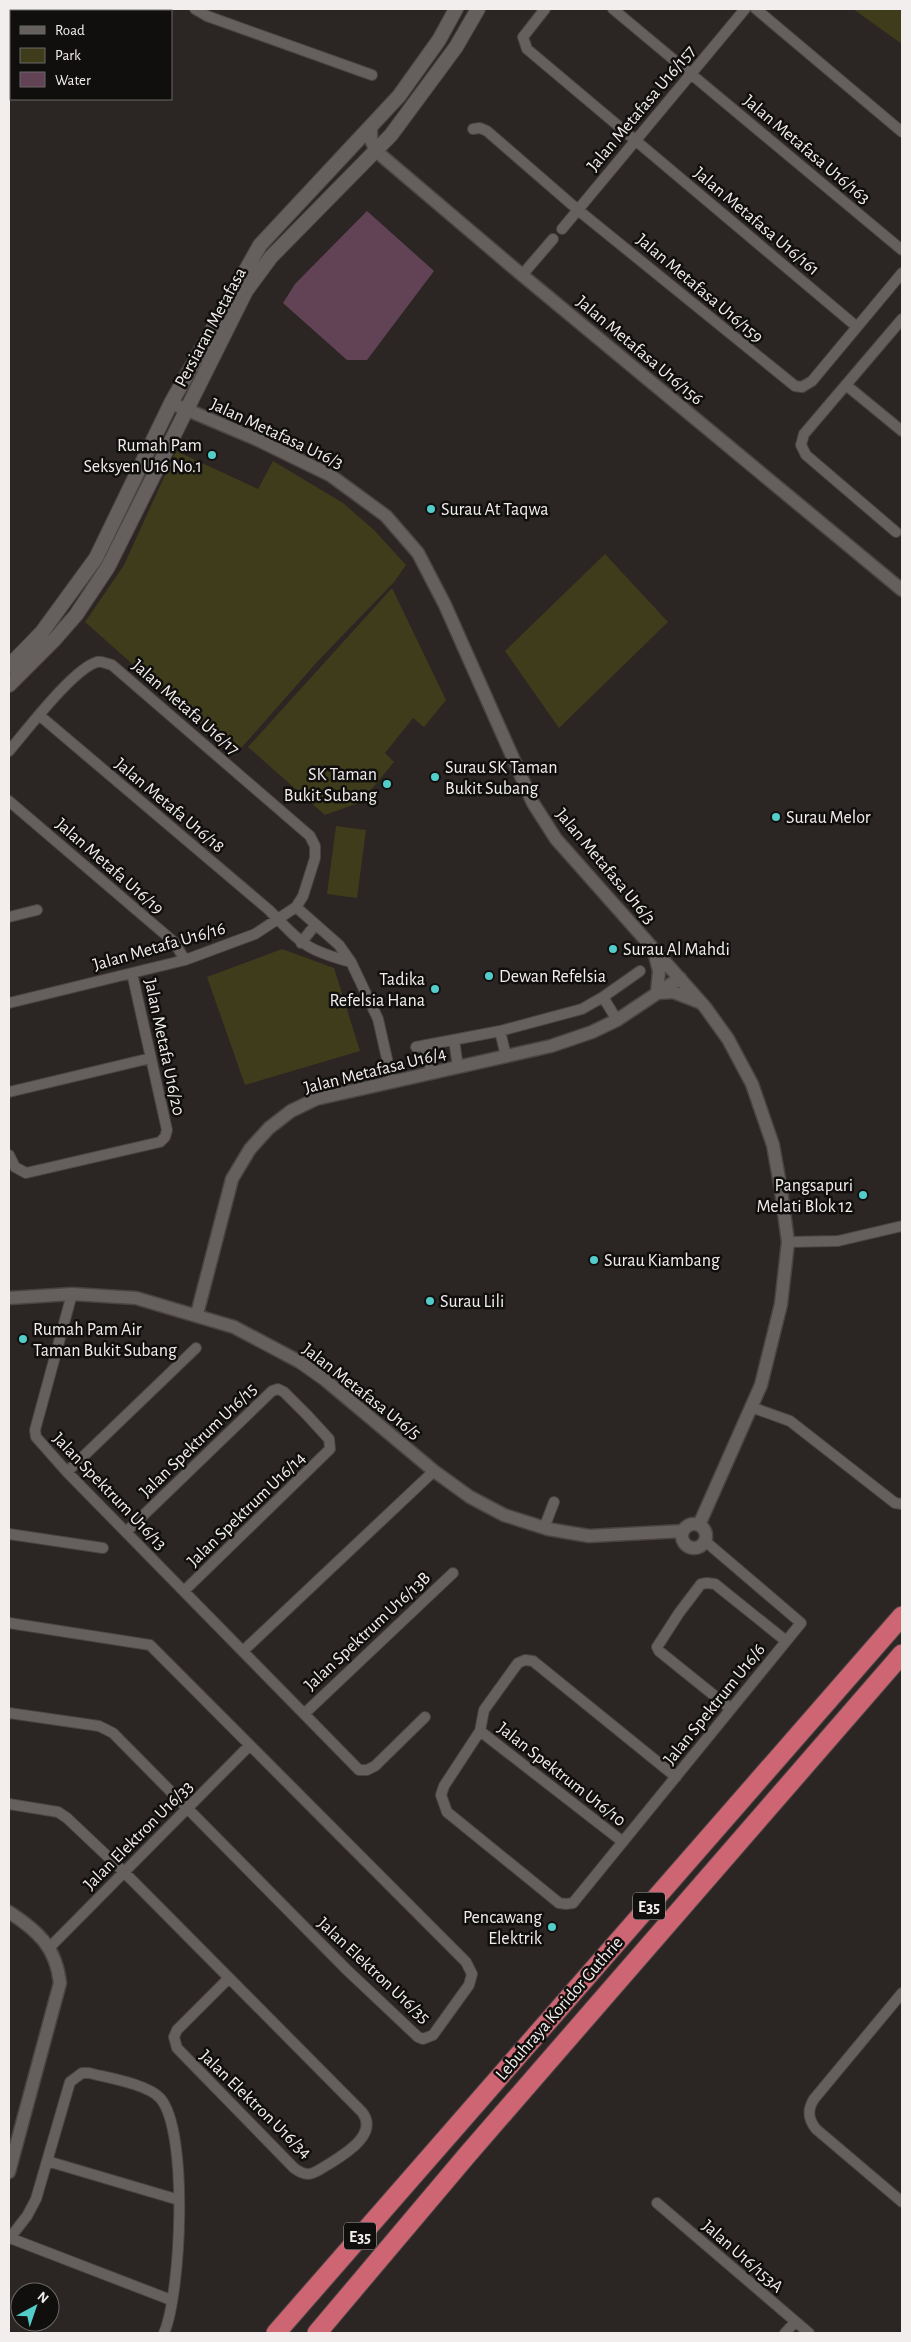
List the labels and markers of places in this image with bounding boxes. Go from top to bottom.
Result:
place label: Rumah Pam Seksyen U16 No.1 [84,437,202,476]
marker: Rumah Pam Seksyen U16 No.1 [206,449,218,461]
place label: Surau At Taqwa [441,501,549,519]
marker: Surau At Taqwa [425,503,437,515]
place label: Surau SK Taman Bukit Subang [445,759,558,798]
place label: SK Taman Bukit Subang [284,766,377,805]
marker: Surau SK Taman Bukit Subang [429,771,441,783]
marker: SK Taman Bukit Subang [381,778,393,790]
place label: Surau Melor [786,809,871,827]
marker: Surau Melor [770,811,782,823]
place label: Surau Al Mahdi [623,941,730,959]
marker: Surau Al Mahdi [607,943,619,955]
place label: Dewan Refelsia [499,968,606,986]
marker: Dewan Refelsia [483,970,495,982]
place label: Tadika Refelsia Hana [329,971,425,1010]
marker: Tadika Refelsia Hana [429,983,441,995]
place label: Pangsapuri Melati Blok 12 [757,1177,853,1216]
marker: Pangsapuri Melati Blok 12 [857,1189,869,1201]
place label: Surau Kiambang [604,1252,720,1270]
marker: Surau Kiambang [588,1254,600,1266]
place label: Surau Lili [440,1293,504,1311]
marker: Surau Lili [424,1295,436,1307]
place label: Rumah Pam Air Taman Bukit Subang [33,1321,177,1360]
marker: Rumah Pam Air Taman Bukit Subang [17,1333,29,1345]
place label: Pencawang Elektrik [463,1909,543,1948]
marker: Pencawang Elektrik [546,1921,558,1933]

